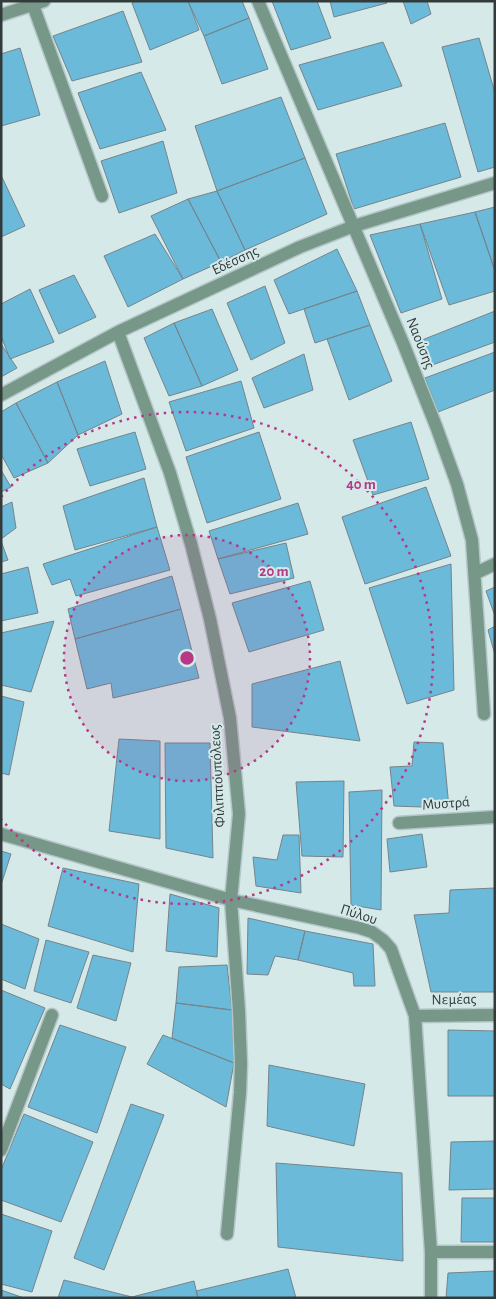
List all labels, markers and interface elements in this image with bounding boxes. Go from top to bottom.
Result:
street label: Εδέσσης [210,243,261,278]
street label: Ναούσης [404,315,438,371]
text: 40 m [346,477,376,492]
text: 20 m [259,564,289,579]
centre of rings [178,649,196,667]
street label: Φιλιππουπόλεως [207,724,228,828]
street label: Μυστρά [422,794,470,813]
street label: Πύλου [338,901,379,927]
street label: Νεμέας [431,992,477,1007]

